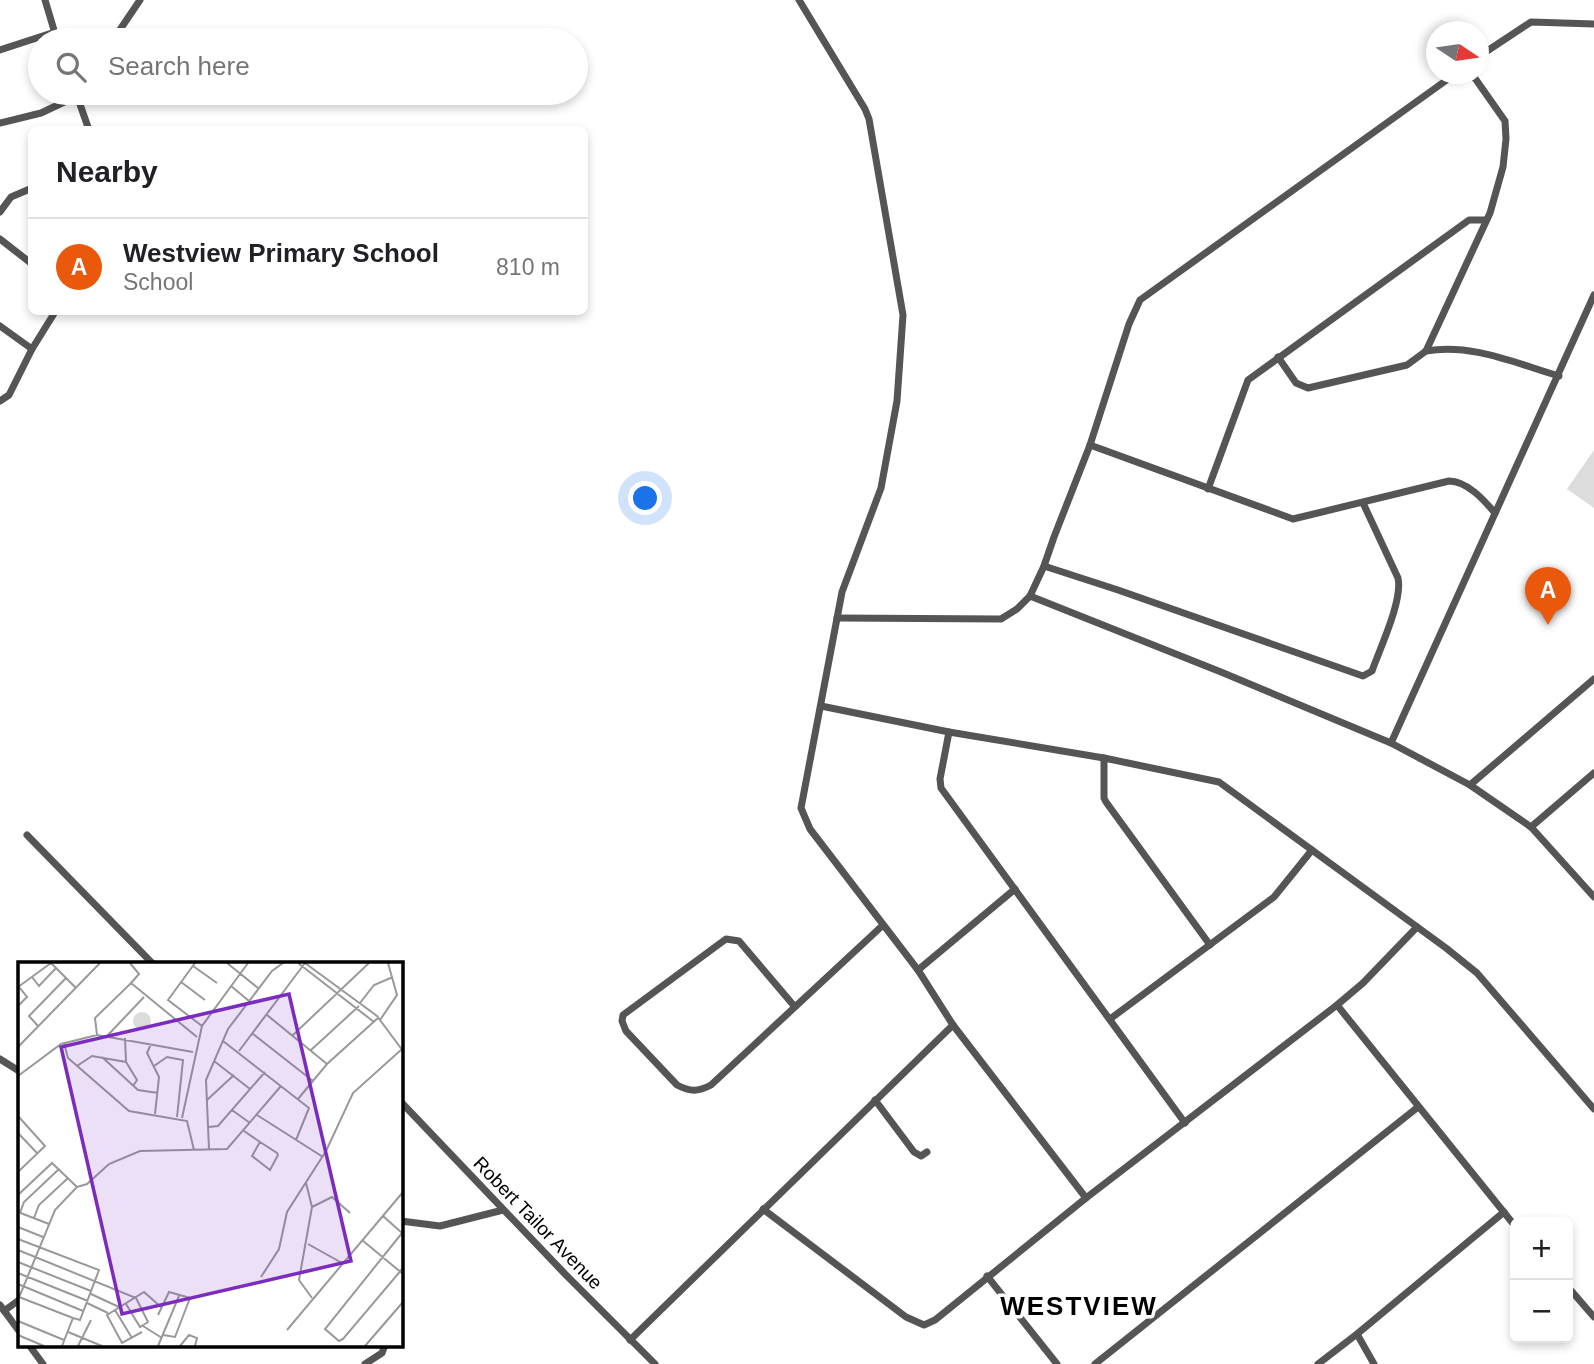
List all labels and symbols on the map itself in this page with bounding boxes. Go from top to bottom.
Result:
north arrow [1426,21,1489,84]
your location [628,481,662,515]
pin: A [1525,567,1571,625]
inset map [18,962,402,1346]
street label: Robert Tailor Avenue [469,1153,607,1293]
district label: WESTVIEW [1000,1291,1158,1321]

